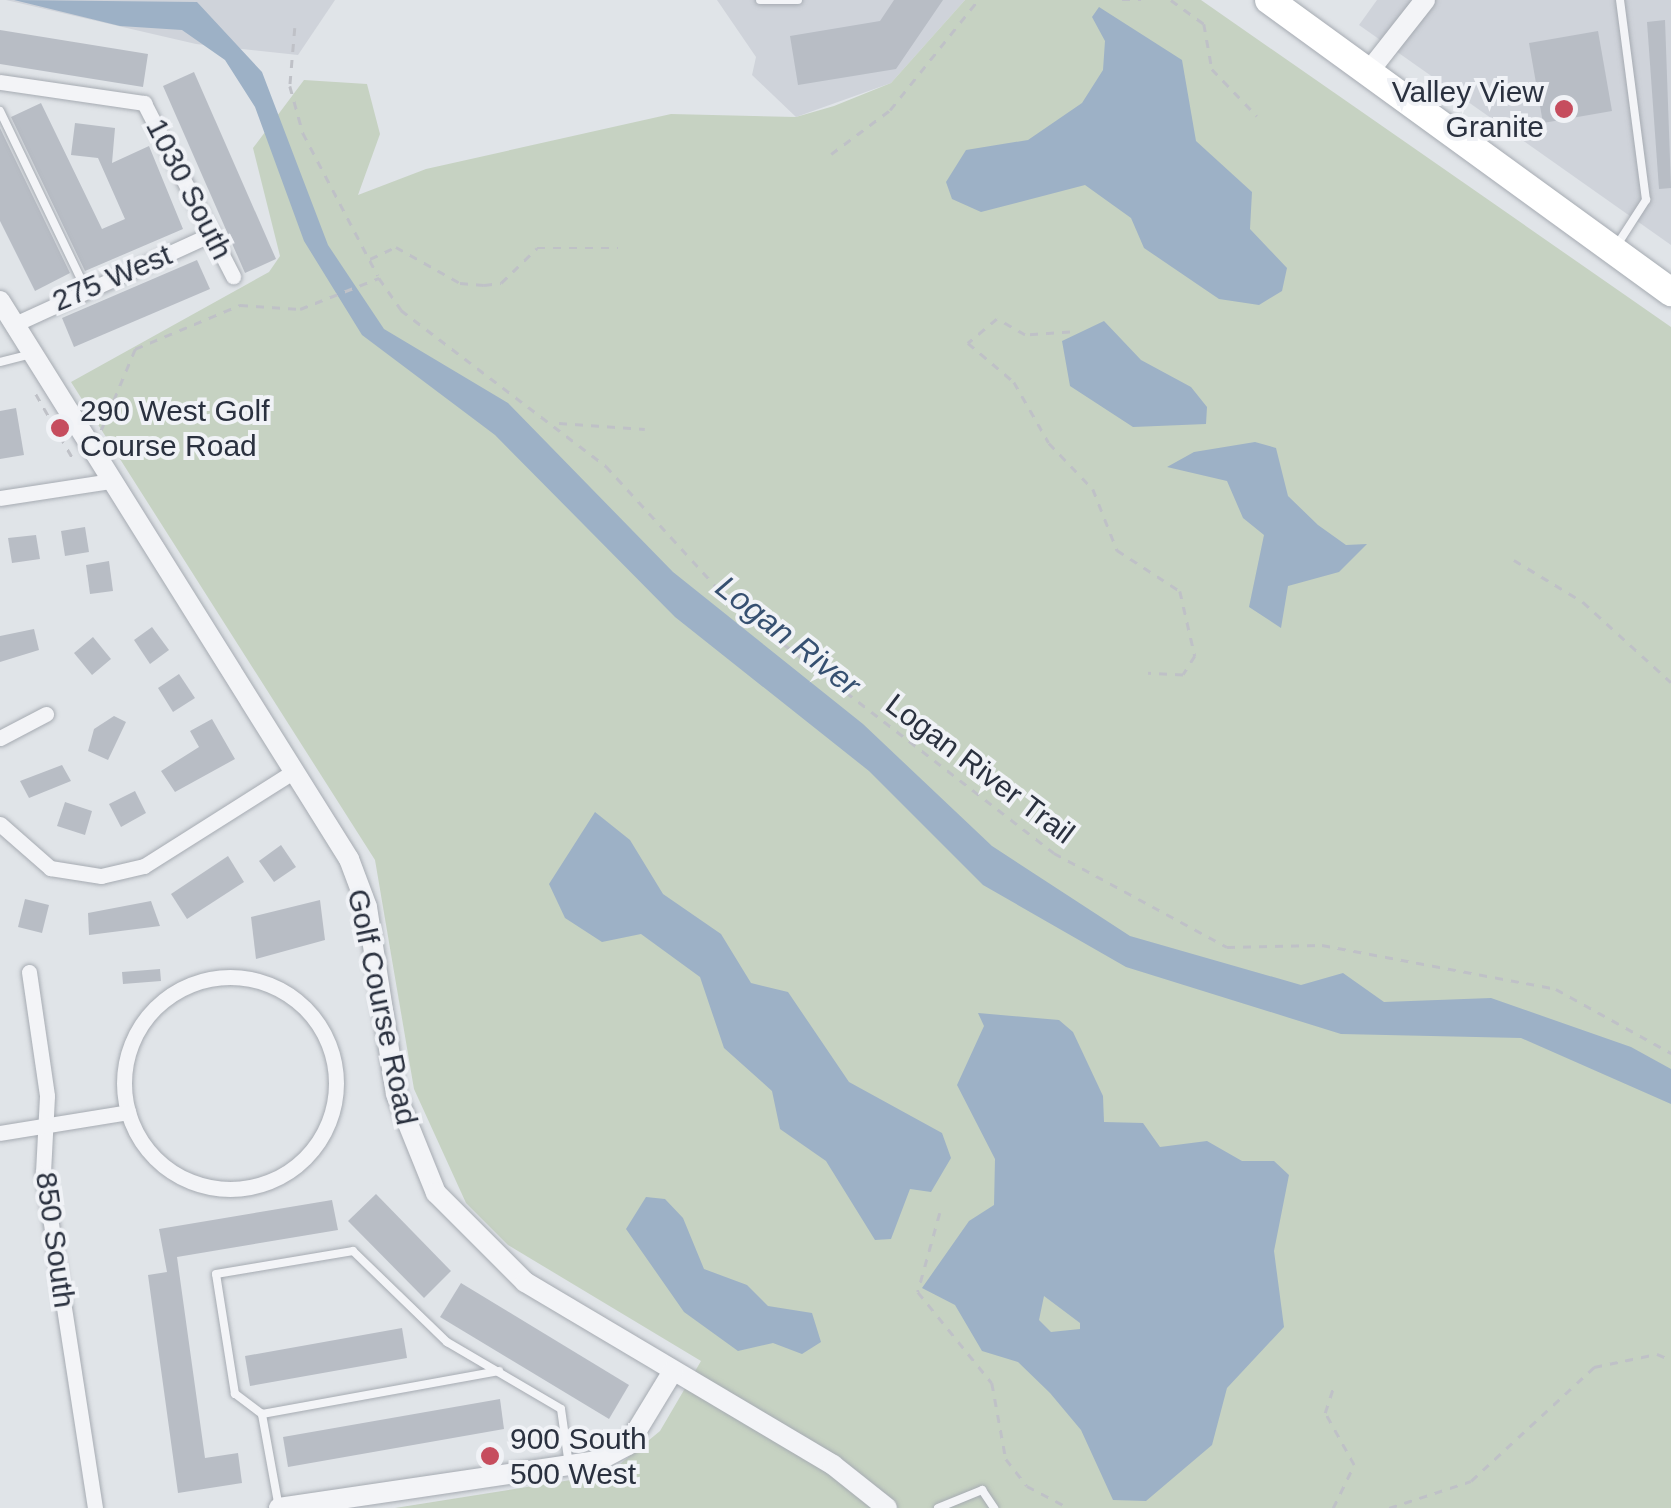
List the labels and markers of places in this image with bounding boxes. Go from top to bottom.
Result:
place label: Valley View Granite [1392,74,1544,144]
marker: Valley View Granite [1553,98,1575,120]
place label: 290 West Golf Course Road [80,393,270,464]
marker: 290 West Golf Course Road [49,417,71,439]
place label: 900 South 500 West [510,1421,647,1492]
marker: 900 South 500 West [479,1445,501,1467]

